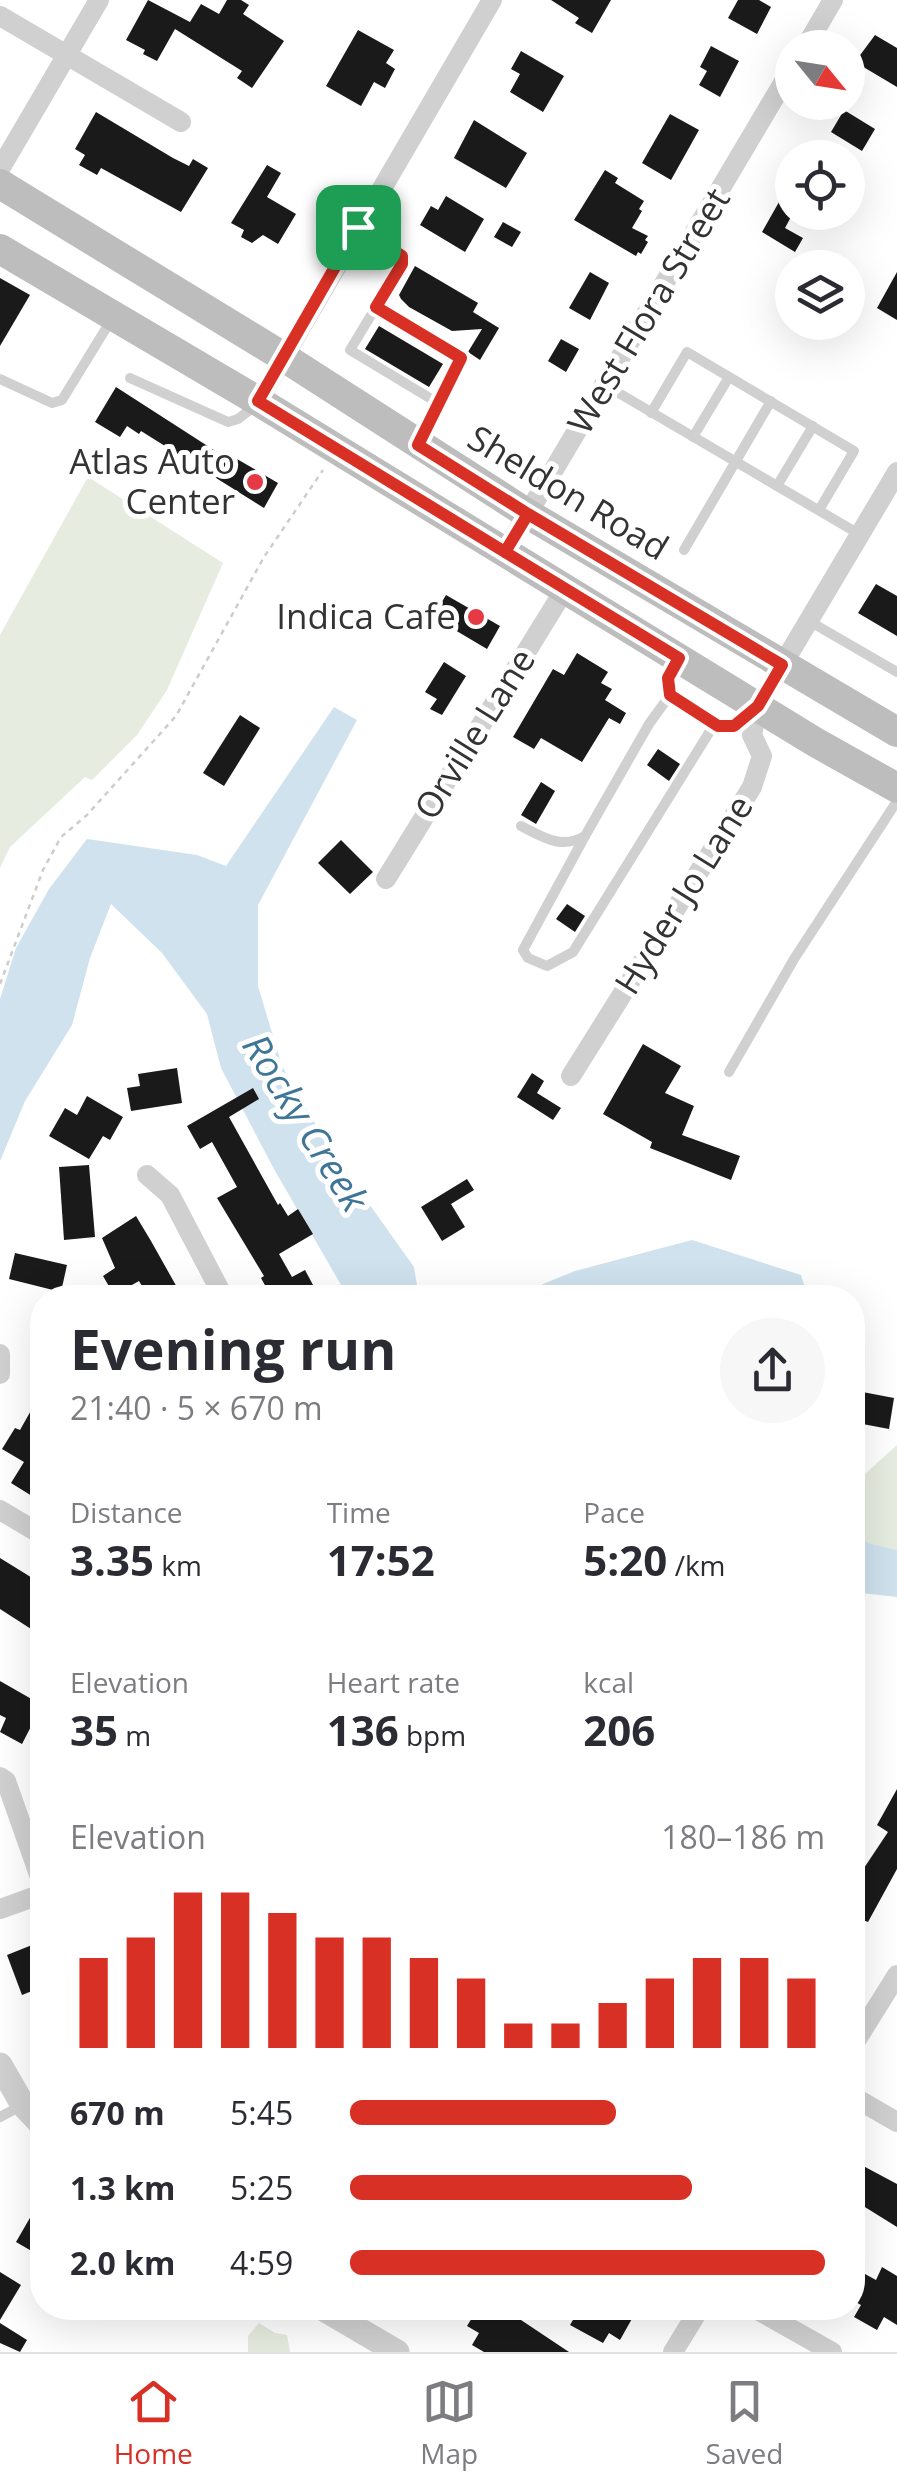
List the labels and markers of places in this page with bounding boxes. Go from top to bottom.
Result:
pin [316,185,401,270]
place label: Atlas Auto Center [69,437,235,524]
marker: Atlas Auto Center [244,471,266,493]
place label: Indica Cafe [276,592,456,639]
marker: Indica Cafe [465,606,487,628]

